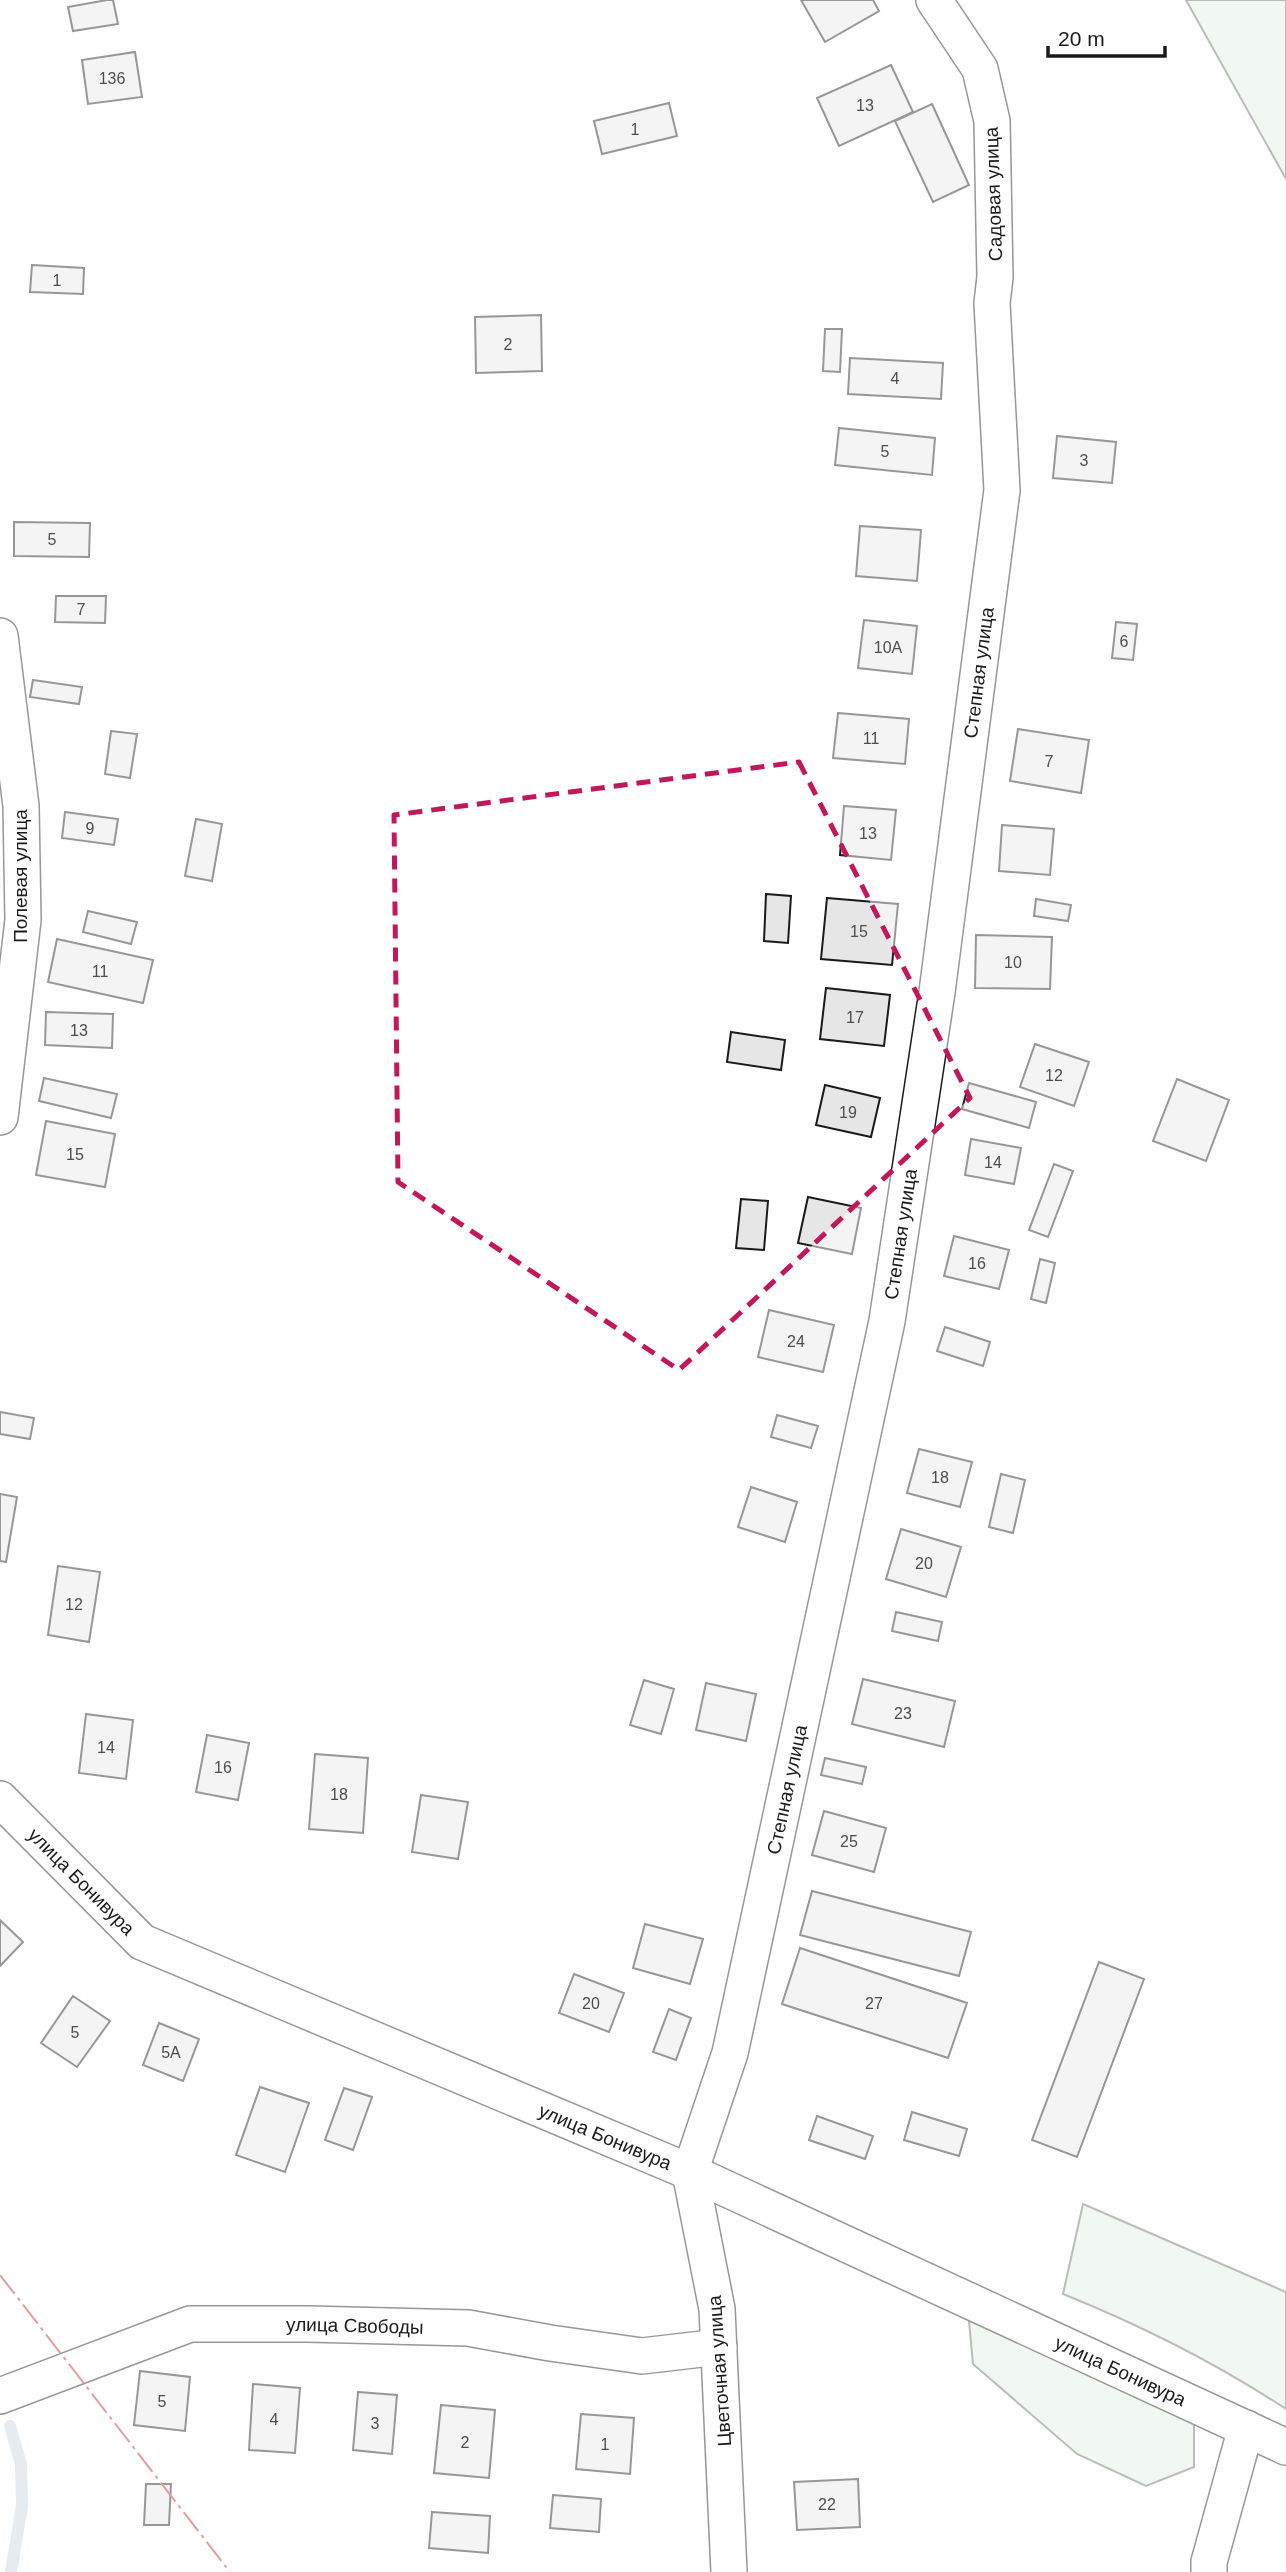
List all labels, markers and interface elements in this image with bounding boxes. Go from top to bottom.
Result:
scale bar [1048,14,1165,58]
text: 20 m [1058,27,1105,50]
house number: 136 [99,70,125,87]
house number: 13 [856,97,874,114]
house number: 1 [631,121,640,138]
street label: Садовая улица [981,126,1006,262]
house number: 1 [53,272,62,289]
house number: 2 [504,336,513,353]
house number: 4 [891,370,900,387]
house number: 5 [881,443,890,460]
house number: 3 [1080,452,1089,469]
house number: 5 [48,531,57,548]
house number: 7 [77,601,86,618]
street label: Степная улица [960,605,998,739]
house number: 6 [1120,633,1129,650]
house number: 10А [874,639,903,656]
house number: 11 [863,730,879,747]
house number: 7 [1045,753,1054,770]
street label: Полевая улица [10,809,31,943]
house number: 9 [86,820,95,837]
house number: 13 [859,825,877,842]
house number: 15 [850,923,868,940]
house number: 10 [1004,954,1022,971]
house number: 11 [92,963,108,980]
house number: 17 [846,1009,864,1026]
house number: 13 [70,1022,88,1039]
house number: 12 [1045,1067,1063,1084]
house number: 19 [839,1104,857,1121]
house number: 15 [66,1146,84,1163]
house number: 14 [984,1154,1002,1171]
street label: Степная улица [880,1167,921,1301]
house number: 16 [968,1255,986,1272]
house number: 24 [787,1333,805,1350]
house number: 18 [931,1469,949,1486]
house number: 20 [915,1555,933,1572]
house number: 12 [65,1596,83,1613]
house number: 23 [894,1705,912,1722]
street label: Степная улица [763,1722,811,1856]
house number: 14 [97,1739,115,1756]
house number: 16 [214,1759,232,1776]
house number: 18 [330,1786,348,1803]
street label: улица Бонивура [24,1824,139,1940]
house number: 25 [840,1833,858,1850]
house number: 20 [582,1995,600,2012]
house number: 27 [865,1995,883,2012]
house number: 5 [71,2024,80,2041]
house number: 5А [161,2044,181,2061]
street label: улица Бонивура [536,2100,675,2174]
street label: Цветочная улица [704,2294,735,2447]
street label: улица Свободы [286,2314,424,2338]
street label: улица Бонивура [1052,2332,1190,2411]
house number: 5 [158,2393,167,2410]
house number: 4 [270,2411,279,2428]
house number: 3 [371,2415,380,2432]
house number: 2 [461,2434,470,2451]
house number: 1 [601,2436,610,2453]
house number: 22 [818,2496,836,2513]

